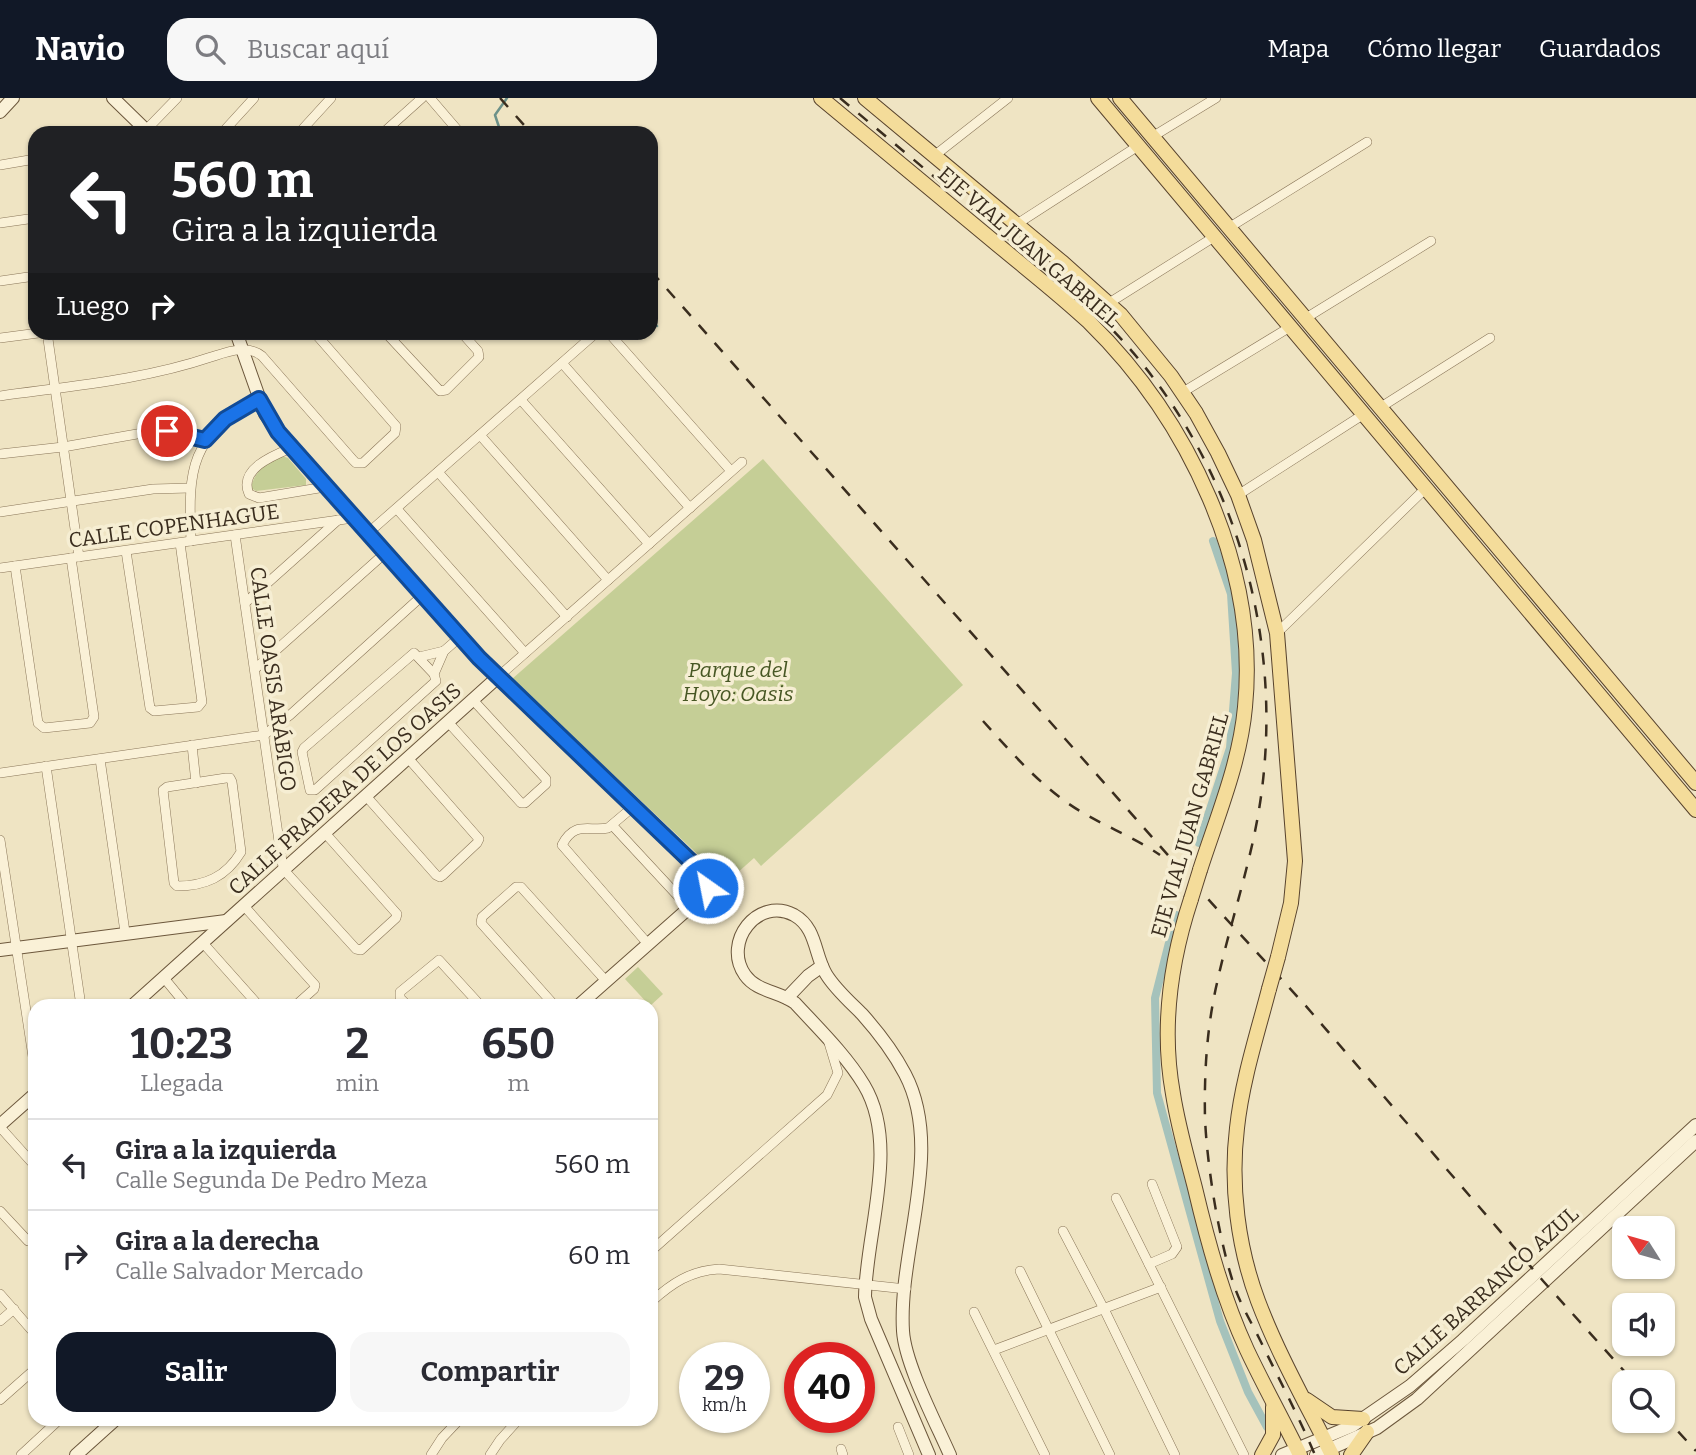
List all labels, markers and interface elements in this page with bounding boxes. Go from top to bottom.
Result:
search box [167,18,657,81]
text: Navio [35,29,125,69]
icon: search [191,30,229,68]
text: Buscar aquí [247,34,389,65]
text: Mapa [1268,35,1329,63]
text: Cómo llegar [1367,35,1501,63]
text: Guardados [1539,35,1661,63]
text: 560 m [171,151,313,210]
icon: left [56,154,147,245]
street label: EJE VIAL JUAN GABRIEL [933,161,1126,333]
text: Gira a la izquierda [171,211,438,249]
icon: right [143,287,181,325]
text: Luego [56,291,129,322]
pin [137,401,197,461]
icon: arrive [148,412,186,450]
street label: CALLE COPENHAGUE [67,498,281,554]
street label: CALLE OASIS ARÁBIGO [244,565,302,793]
park label: Parque del Hoyo: Oasis [683,657,793,707]
street label: CALLE PRADERA DE LOS OASIS [223,677,467,901]
street label: EJE VIAL JUAN GABRIEL [1145,709,1235,941]
position arrow [671,851,745,925]
text: 10:23 [131,1019,233,1069]
text: 2 [345,1019,369,1069]
text: 650 [482,1019,555,1069]
text: Llegada [140,1069,223,1097]
text: min [336,1069,379,1097]
text: m [508,1069,529,1097]
text: Gira a la izquierda [115,1135,337,1166]
icon: left [56,1146,94,1184]
text: 560 m [554,1149,630,1180]
text: Calle Segunda De Pedro Meza [115,1166,428,1194]
street label: CALLE BARRANCO AZUL [1388,1201,1584,1381]
north arrow [1612,1216,1675,1279]
map controls [1612,1216,1675,1433]
text: Gira a la derecha [115,1226,319,1257]
icon: right [56,1237,94,1275]
text: 60 m [568,1240,630,1271]
text: Calle Salvador Mercado [115,1257,363,1285]
button: sound [1612,1293,1675,1356]
button: Salir [56,1332,336,1412]
button: Compartir [350,1332,630,1412]
speed limit sign: 40 [784,1342,875,1433]
text: 29 [704,1357,745,1399]
button: search [1612,1370,1675,1433]
text: km/h [702,1394,747,1416]

